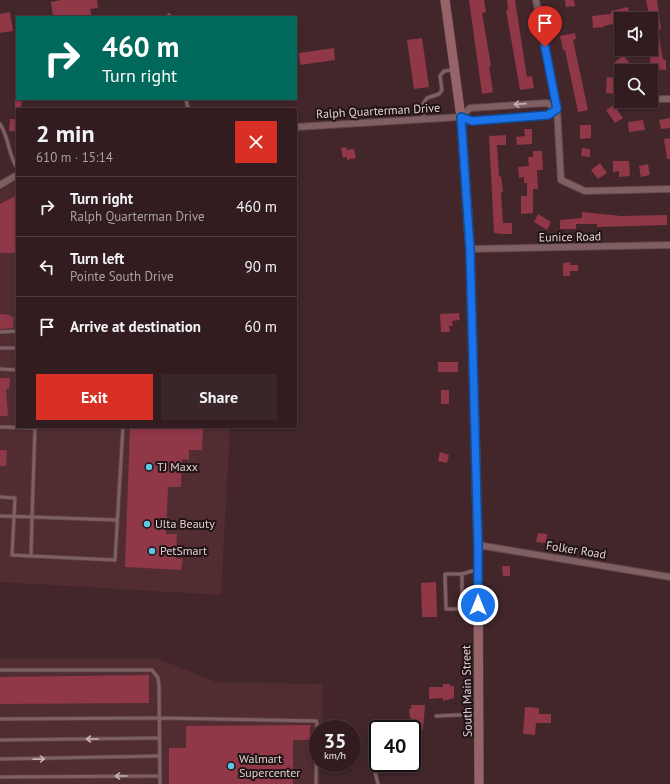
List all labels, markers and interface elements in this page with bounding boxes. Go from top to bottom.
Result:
pin [528,6,562,47]
icon: arrive [534,12,556,34]
map controls [614,12,658,108]
button: sound [614,12,658,56]
text: 460 m [102,28,179,65]
icon: right [36,32,88,84]
text: Turn right [102,64,177,87]
button: search [614,64,658,108]
street label: Ralph Quarterman Drive [316,100,440,121]
one-way arrow [514,101,527,108]
text: 2 min [36,118,95,149]
button: close [235,121,277,163]
text: 610 m · 15:14 [36,149,113,166]
text: Turn right [70,189,133,208]
icon: right [36,196,58,218]
text: 460 m [236,197,277,216]
text: Ralph Quarterman Drive [70,208,205,225]
street label: Eunice Road [539,228,601,245]
text: Turn left [70,249,124,268]
icon: left [36,256,58,278]
text: 90 m [244,257,277,276]
text: Pointe South Drive [70,268,174,285]
icon: arrive [36,316,58,338]
text: Arrive at destination [70,317,201,336]
text: 60 m [244,317,277,336]
button: Exit [36,374,153,420]
button: Share [161,374,277,420]
place label: TJ Maxx [157,459,198,474]
marker: TJ Maxx [144,462,154,472]
place label: Ulta Beauty [155,516,215,531]
marker: Ulta Beauty [142,519,152,529]
street label: Folker Road [545,537,607,562]
place label: PetSmart [160,543,207,558]
marker: PetSmart [147,546,157,556]
position arrow [457,584,499,626]
street label: South Main Street [458,645,475,737]
speed limit sign: 40 [369,720,421,772]
text: 35 [324,728,346,754]
one-way arrow [86,735,99,743]
text: km/h [324,749,346,762]
place label: Walmart Supercenter [239,751,300,780]
one-way arrow [32,755,45,763]
marker: Walmart Supercenter [226,761,236,771]
one-way arrow [115,772,128,780]

